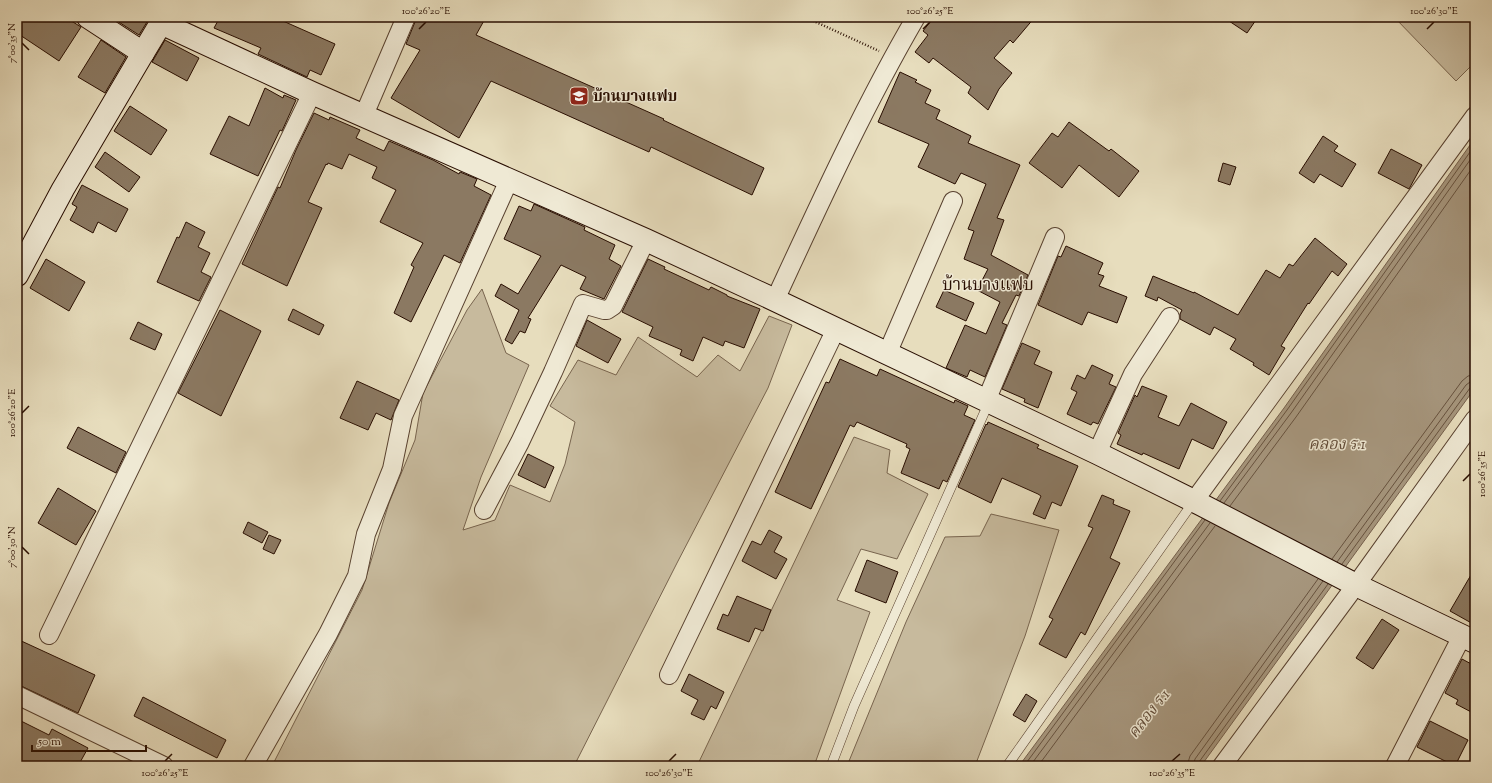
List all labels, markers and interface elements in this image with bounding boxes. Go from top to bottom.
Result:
text: 100°26'20"E [402,4,450,19]
text: 100°26'25"E [907,4,953,19]
text: 100°26'30"E [1410,4,1458,19]
text: 7°00'35"N [5,23,20,63]
school or university icon: บ้านบางแฟบ [568,85,590,107]
place label: บ้านบางแฟบ [593,87,677,108]
district label: บ้านบางแฟบ [942,274,1034,298]
text: 100°26'20"E [5,389,20,437]
water label: คลอง ร.1 [1309,434,1365,457]
text: 100°26'35"E [1475,451,1490,497]
text: 7°00'30"N [5,526,20,568]
water label: คลอง ร.1 [1123,685,1177,744]
scale bar [32,727,146,753]
text: 50 m [37,733,61,751]
text: 100°26'25"E [142,766,188,781]
text: 100°26'30"E [645,766,693,781]
text: 100°26'35"E [1149,766,1195,781]

